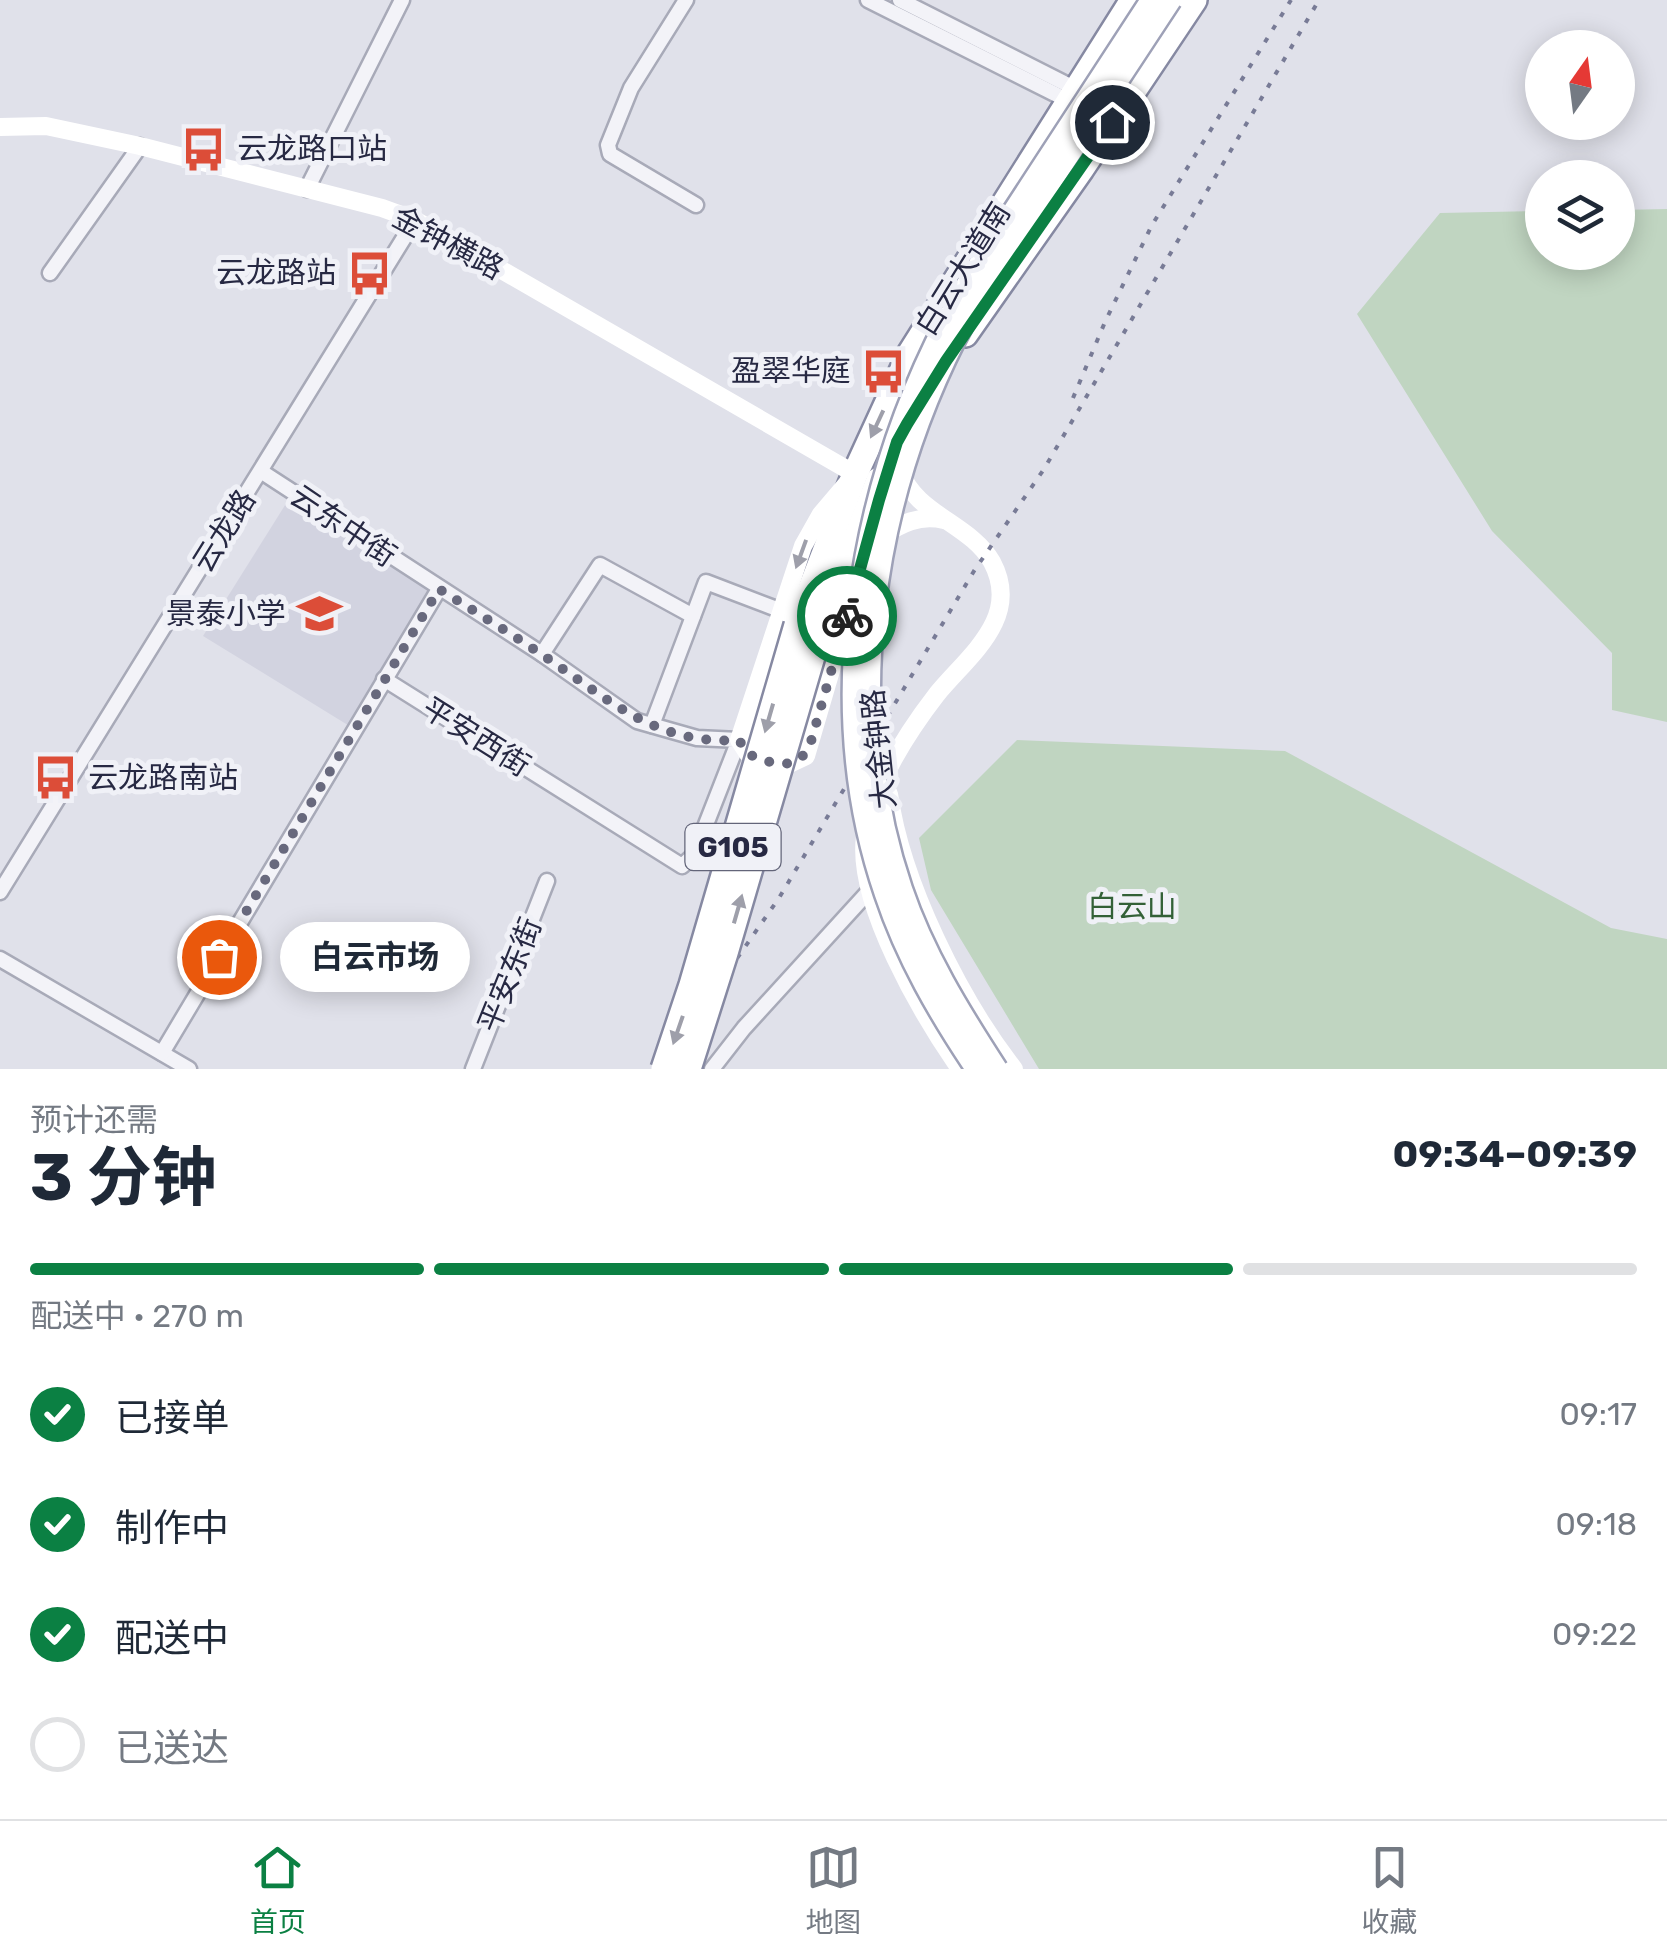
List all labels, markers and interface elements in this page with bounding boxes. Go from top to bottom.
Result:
north arrow [1525,30,1635,140]
map controls [1525,30,1635,270]
pin [1070,80,1155,165]
icon: home [1085,95,1140,150]
bus stop icon: 云龙路口站 [180,125,228,173]
place label: 云龙路口站 [237,131,387,167]
button: layers [1525,160,1635,270]
street label: 白云大道南 [908,196,1018,342]
street label: 金钟横路 [387,199,509,287]
bus stop icon: 云龙路站 [345,249,393,297]
place label: 云龙路站 [216,255,336,291]
bus stop icon: 盈翠华庭 [860,347,908,395]
place label: 盈翠华庭 [731,353,851,389]
one-way arrow [869,410,886,439]
street label: 云东中街 [283,478,403,574]
street label: 云龙路 [185,483,263,579]
one-way arrow [793,540,808,570]
courier [797,566,897,666]
icon: bike [820,589,875,644]
school or university icon: 景泰小学 [295,590,343,638]
place label: 景泰小学 [166,596,286,632]
street label: 大金钟路 [855,687,903,811]
street label: 平安西街 [416,690,536,784]
one-way arrow [761,703,777,734]
bus stop icon: 云龙路南站 [31,754,79,802]
place label: 云龙路南站 [88,760,238,796]
road number: G105 [686,824,780,870]
park label: 白云山 [1087,889,1177,925]
one-way arrow [731,893,746,924]
street label: 平安东街 [471,913,549,1037]
pin [177,915,262,1000]
callout: 白云市场 [279,922,469,992]
icon: bag [192,930,247,985]
text: 白云市场 [311,938,439,976]
one-way arrow [670,1015,685,1045]
text: 预计还需 [30,1101,158,1139]
text: 09:34–09:39 [1392,1131,1637,1177]
text: 3 分钟 [30,1139,217,1216]
text: 配送中 · 270 m [30,1297,244,1335]
icon: check [30,1387,85,1442]
text: 已接单 [115,1395,229,1441]
text: 09:17 [1559,1395,1637,1433]
icon: check [30,1497,85,1552]
text: 制作中 [115,1505,229,1551]
text: 09:18 [1555,1505,1637,1543]
icon: check [30,1607,85,1662]
text: 配送中 [115,1615,229,1661]
text: 09:22 [1552,1615,1637,1653]
text: 已送达 [115,1725,229,1771]
tab: 首页 [250,1840,306,1940]
tab: 地图 [805,1840,861,1940]
tab: 收藏 [1361,1840,1417,1940]

